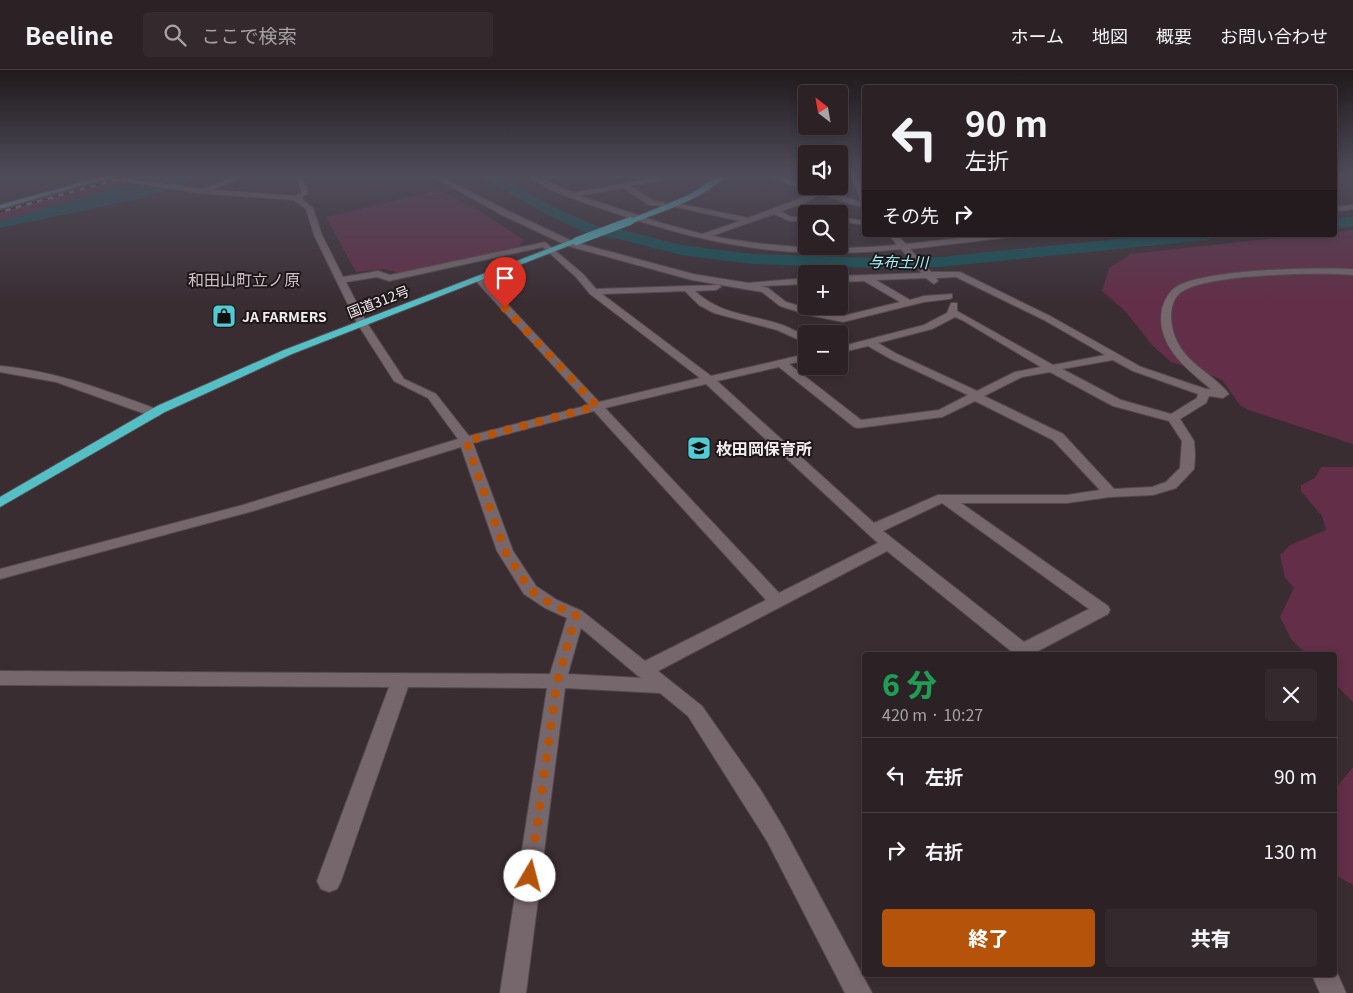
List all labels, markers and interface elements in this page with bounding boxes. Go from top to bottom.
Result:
search box [143,12,493,57]
text: Beeline [25,17,113,52]
icon: search [161,21,189,49]
text: ここで検索 [201,21,296,48]
text: ホーム [1011,22,1064,48]
text: 地図 [1092,22,1128,48]
text: 概要 [1156,22,1192,48]
text: お問い合わせ [1220,22,1328,48]
north arrow [798,85,848,135]
map controls [798,85,848,375]
text: 90 m [965,96,1048,147]
icon: left [882,105,947,170]
text: 左折 [965,143,1009,175]
button: sound [798,145,848,195]
icon: right [949,200,977,228]
text: その先 [882,201,939,228]
button: search [798,205,848,255]
water label: 与布土川 [868,250,930,272]
pin [484,257,526,308]
icon: arrive [491,264,519,292]
button: + [798,265,848,315]
district label: 和田山町立ノ原 [188,267,300,291]
street label: 国道312号 [344,280,412,322]
shop icon: JA FARMERS [211,303,237,329]
place label: JA FARMERS [242,306,327,326]
button: − [798,325,848,375]
school or university icon: 枚田岡保育所 [686,435,712,461]
place label: 枚田岡保育所 [716,436,812,460]
text: 6 分 [882,661,937,705]
button: close [1265,669,1317,721]
text: 420 m · 10:27 [882,702,983,726]
icon: left [882,761,910,789]
text: 左折 [925,762,963,789]
text: 90 m [1274,762,1317,789]
icon: right [882,836,910,864]
text: 右折 [925,837,963,864]
text: 130 m [1264,837,1317,864]
position arrow [503,849,555,901]
button: 終了 [882,909,1095,967]
button: 共有 [1105,909,1317,967]

